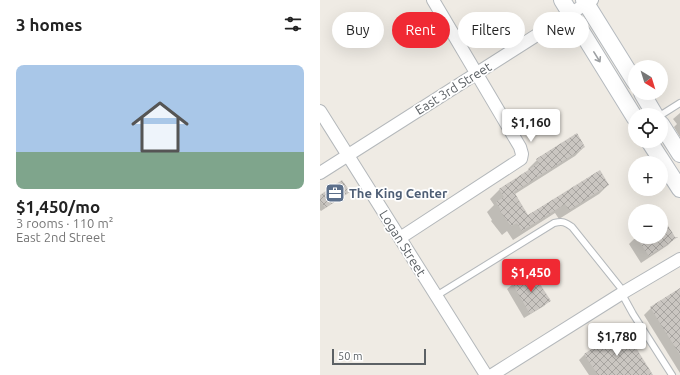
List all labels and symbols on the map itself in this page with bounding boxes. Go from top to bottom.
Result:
one-way arrow [593,51,601,62]
street label: East 3rd Street [412,59,494,117]
north arrow [628,60,668,100]
pin: $1,160 [498,109,564,143]
office icon: The King Center [324,182,346,204]
place label: The King Center [349,186,448,200]
street label: Logan Street [377,207,429,279]
pin: $1,450 [498,259,564,293]
pin: $1,780 [584,323,650,357]
scale bar [332,347,426,366]

